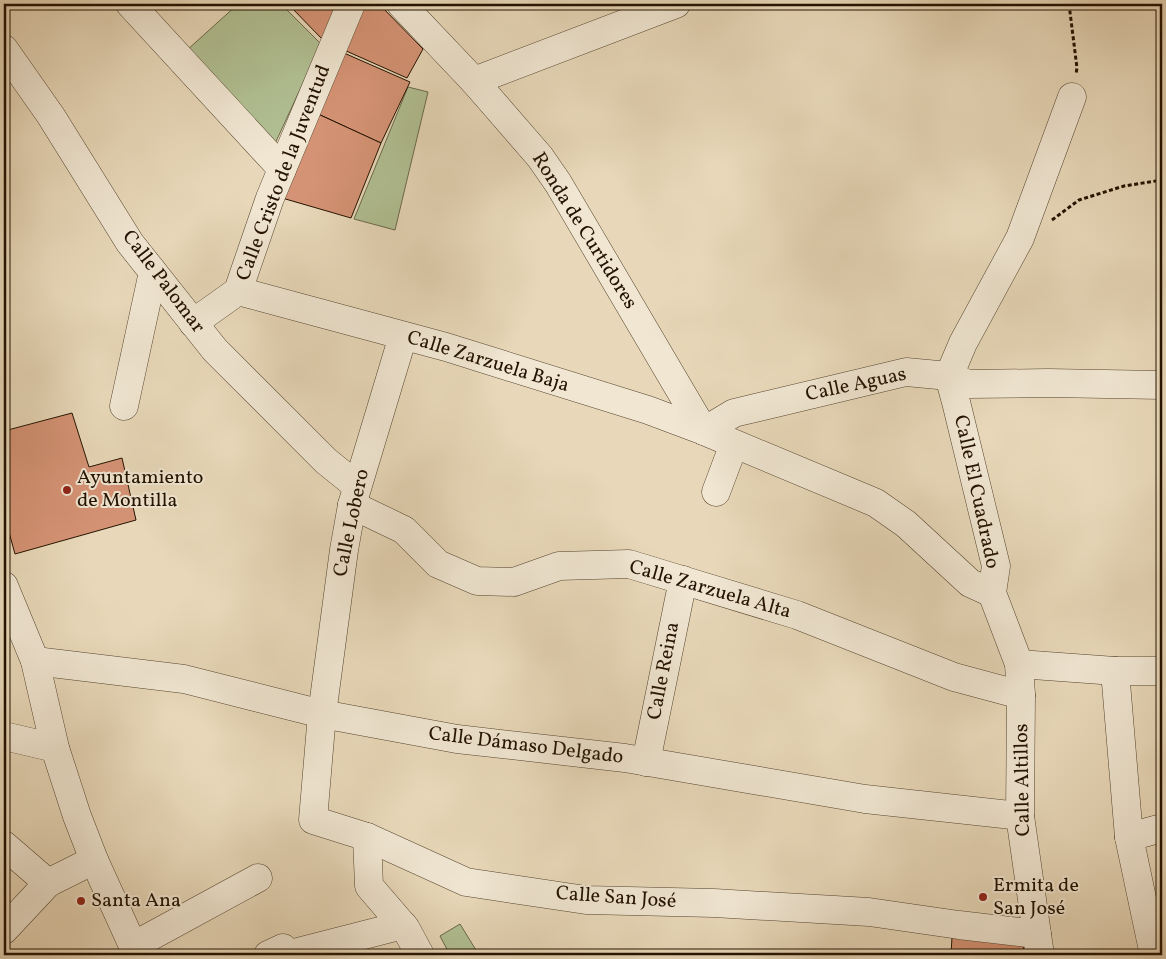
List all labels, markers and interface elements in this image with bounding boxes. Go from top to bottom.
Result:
street label: Calle Cristo de la Juventud [230,61,338,285]
street label: Ronda de Curtidores [524,147,644,315]
street label: Calle Palomar [115,225,211,339]
street label: Calle Zarzuela Baja [403,324,573,400]
street label: Calle Aguas [803,361,909,409]
street label: Calle El Cuadrado [946,413,1006,571]
place label: Ayuntamiento de Montilla [77,464,204,515]
street label: Calle Lobero [327,467,377,579]
marker: Ayuntamiento de Montilla [61,484,73,496]
street label: Calle Zarzuela Alta [626,554,794,627]
street label: Calle Reina [641,620,687,722]
street label: Calle Dámaso Delgado [427,720,625,772]
street label: Calle Altillos [1008,723,1038,837]
place label: Ermita de San José [993,872,1079,923]
street label: Calle San José [555,880,677,916]
place label: Santa Ana [91,887,181,915]
marker: Ermita de San José [977,891,989,903]
marker: Santa Ana [75,895,87,907]

